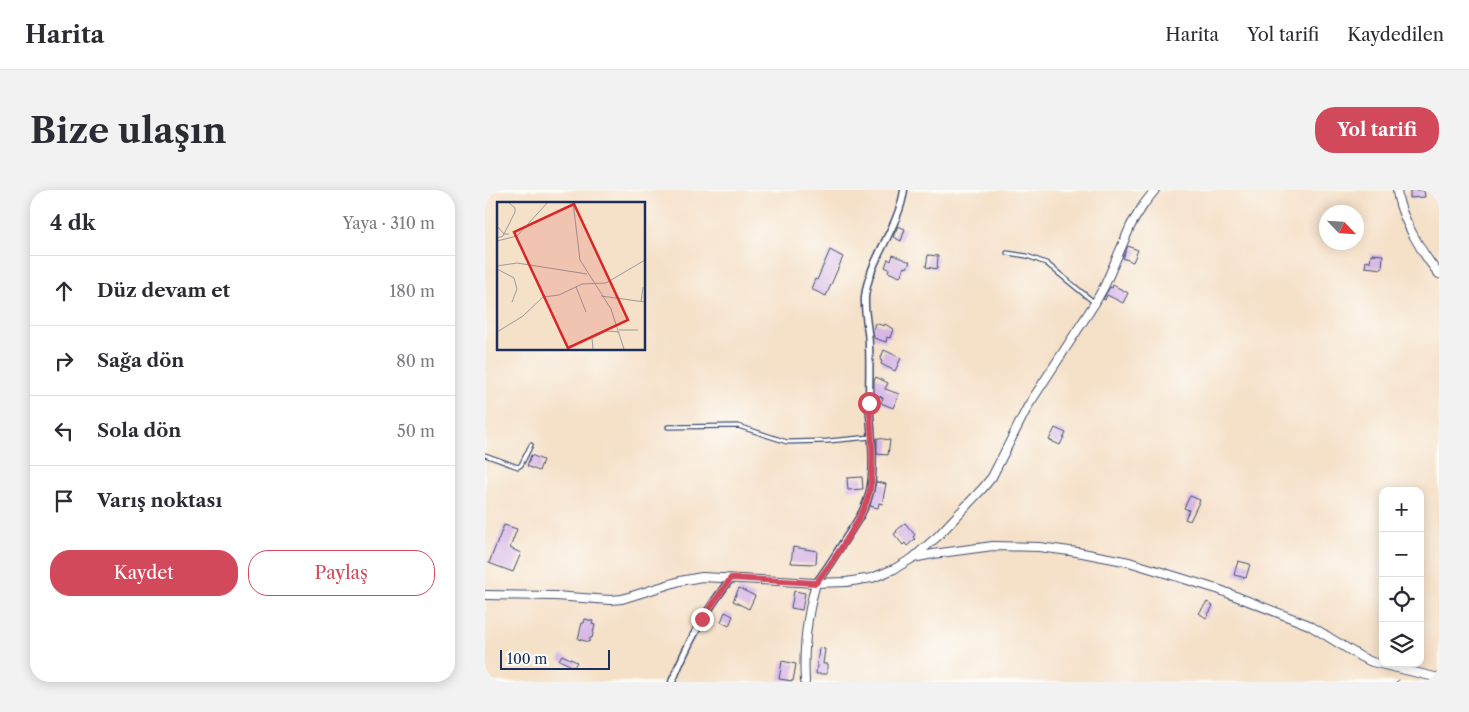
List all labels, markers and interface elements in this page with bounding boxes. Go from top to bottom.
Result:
text: Harita [25,20,104,49]
text: Harita [1165,24,1219,46]
text: Yol tarifi [1247,24,1319,46]
text: Kaydedilen [1347,24,1444,46]
button: Yol tarifi [1315,107,1439,153]
text: Bize ulaşın [30,109,227,152]
inset map [497,202,645,350]
north arrow [1319,205,1364,250]
text: 4 dk [50,210,96,235]
text: Yaya · 310 m [343,213,435,233]
icon: ahead [50,277,78,305]
text: Düz devam et [97,279,230,302]
text: 180 m [389,281,435,301]
icon: right [50,347,78,375]
text: Sağa dön [97,349,184,372]
text: 80 m [396,351,435,371]
route start [858,392,881,415]
icon: left [50,417,78,445]
text: Sola dön [97,419,181,442]
text: 50 m [397,421,435,441]
icon: arrive [50,487,78,515]
map controls [1379,487,1424,667]
button: + [1379,487,1424,532]
text: Varış noktası [97,489,222,512]
button: − [1379,532,1424,577]
button: Kaydet [50,550,238,596]
button: Paylaş [248,550,435,596]
button: locate [1379,577,1424,622]
route end [691,608,714,631]
button: layers [1379,622,1424,667]
scale bar [500,647,610,670]
text: 100 m [507,650,547,668]

